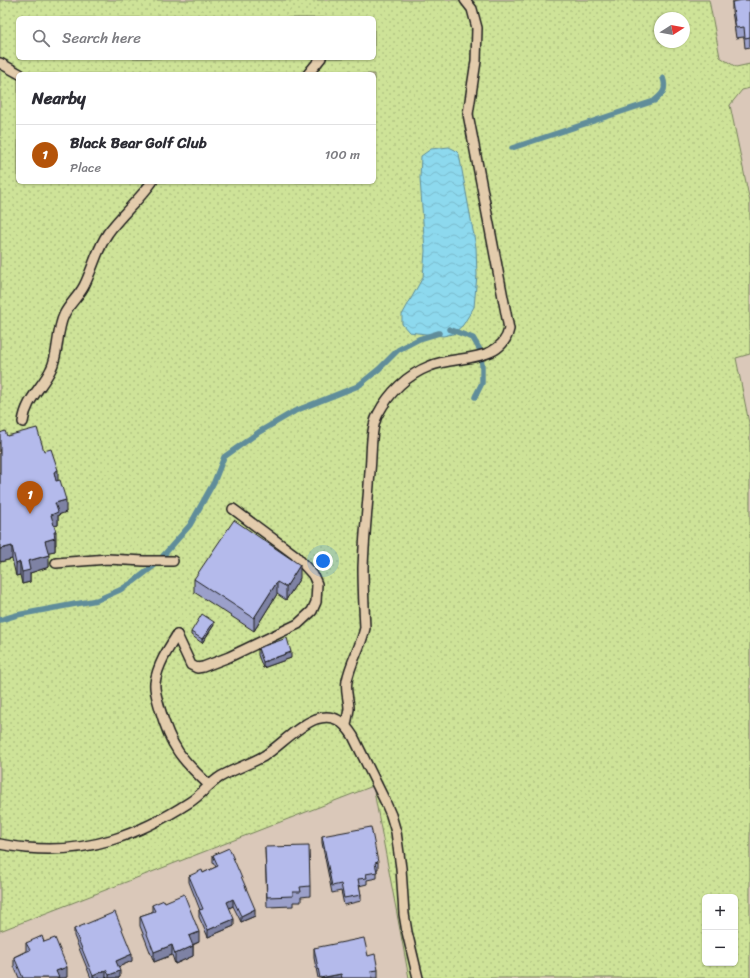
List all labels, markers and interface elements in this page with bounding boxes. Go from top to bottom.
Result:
north arrow [654,12,690,48]
search box [16,16,376,60]
text: Search here [62,25,141,51]
icon: search [30,27,52,49]
text: Nearby [32,83,86,113]
text: Black Bear Golf Club [70,130,207,156]
text: 1 [42,143,48,166]
text: 100 m [325,143,360,166]
text: Place [70,156,101,179]
pin: 1 [17,481,43,514]
your location [313,551,333,571]
map controls [702,894,738,966]
button: + [702,894,738,930]
button: − [702,930,738,966]

